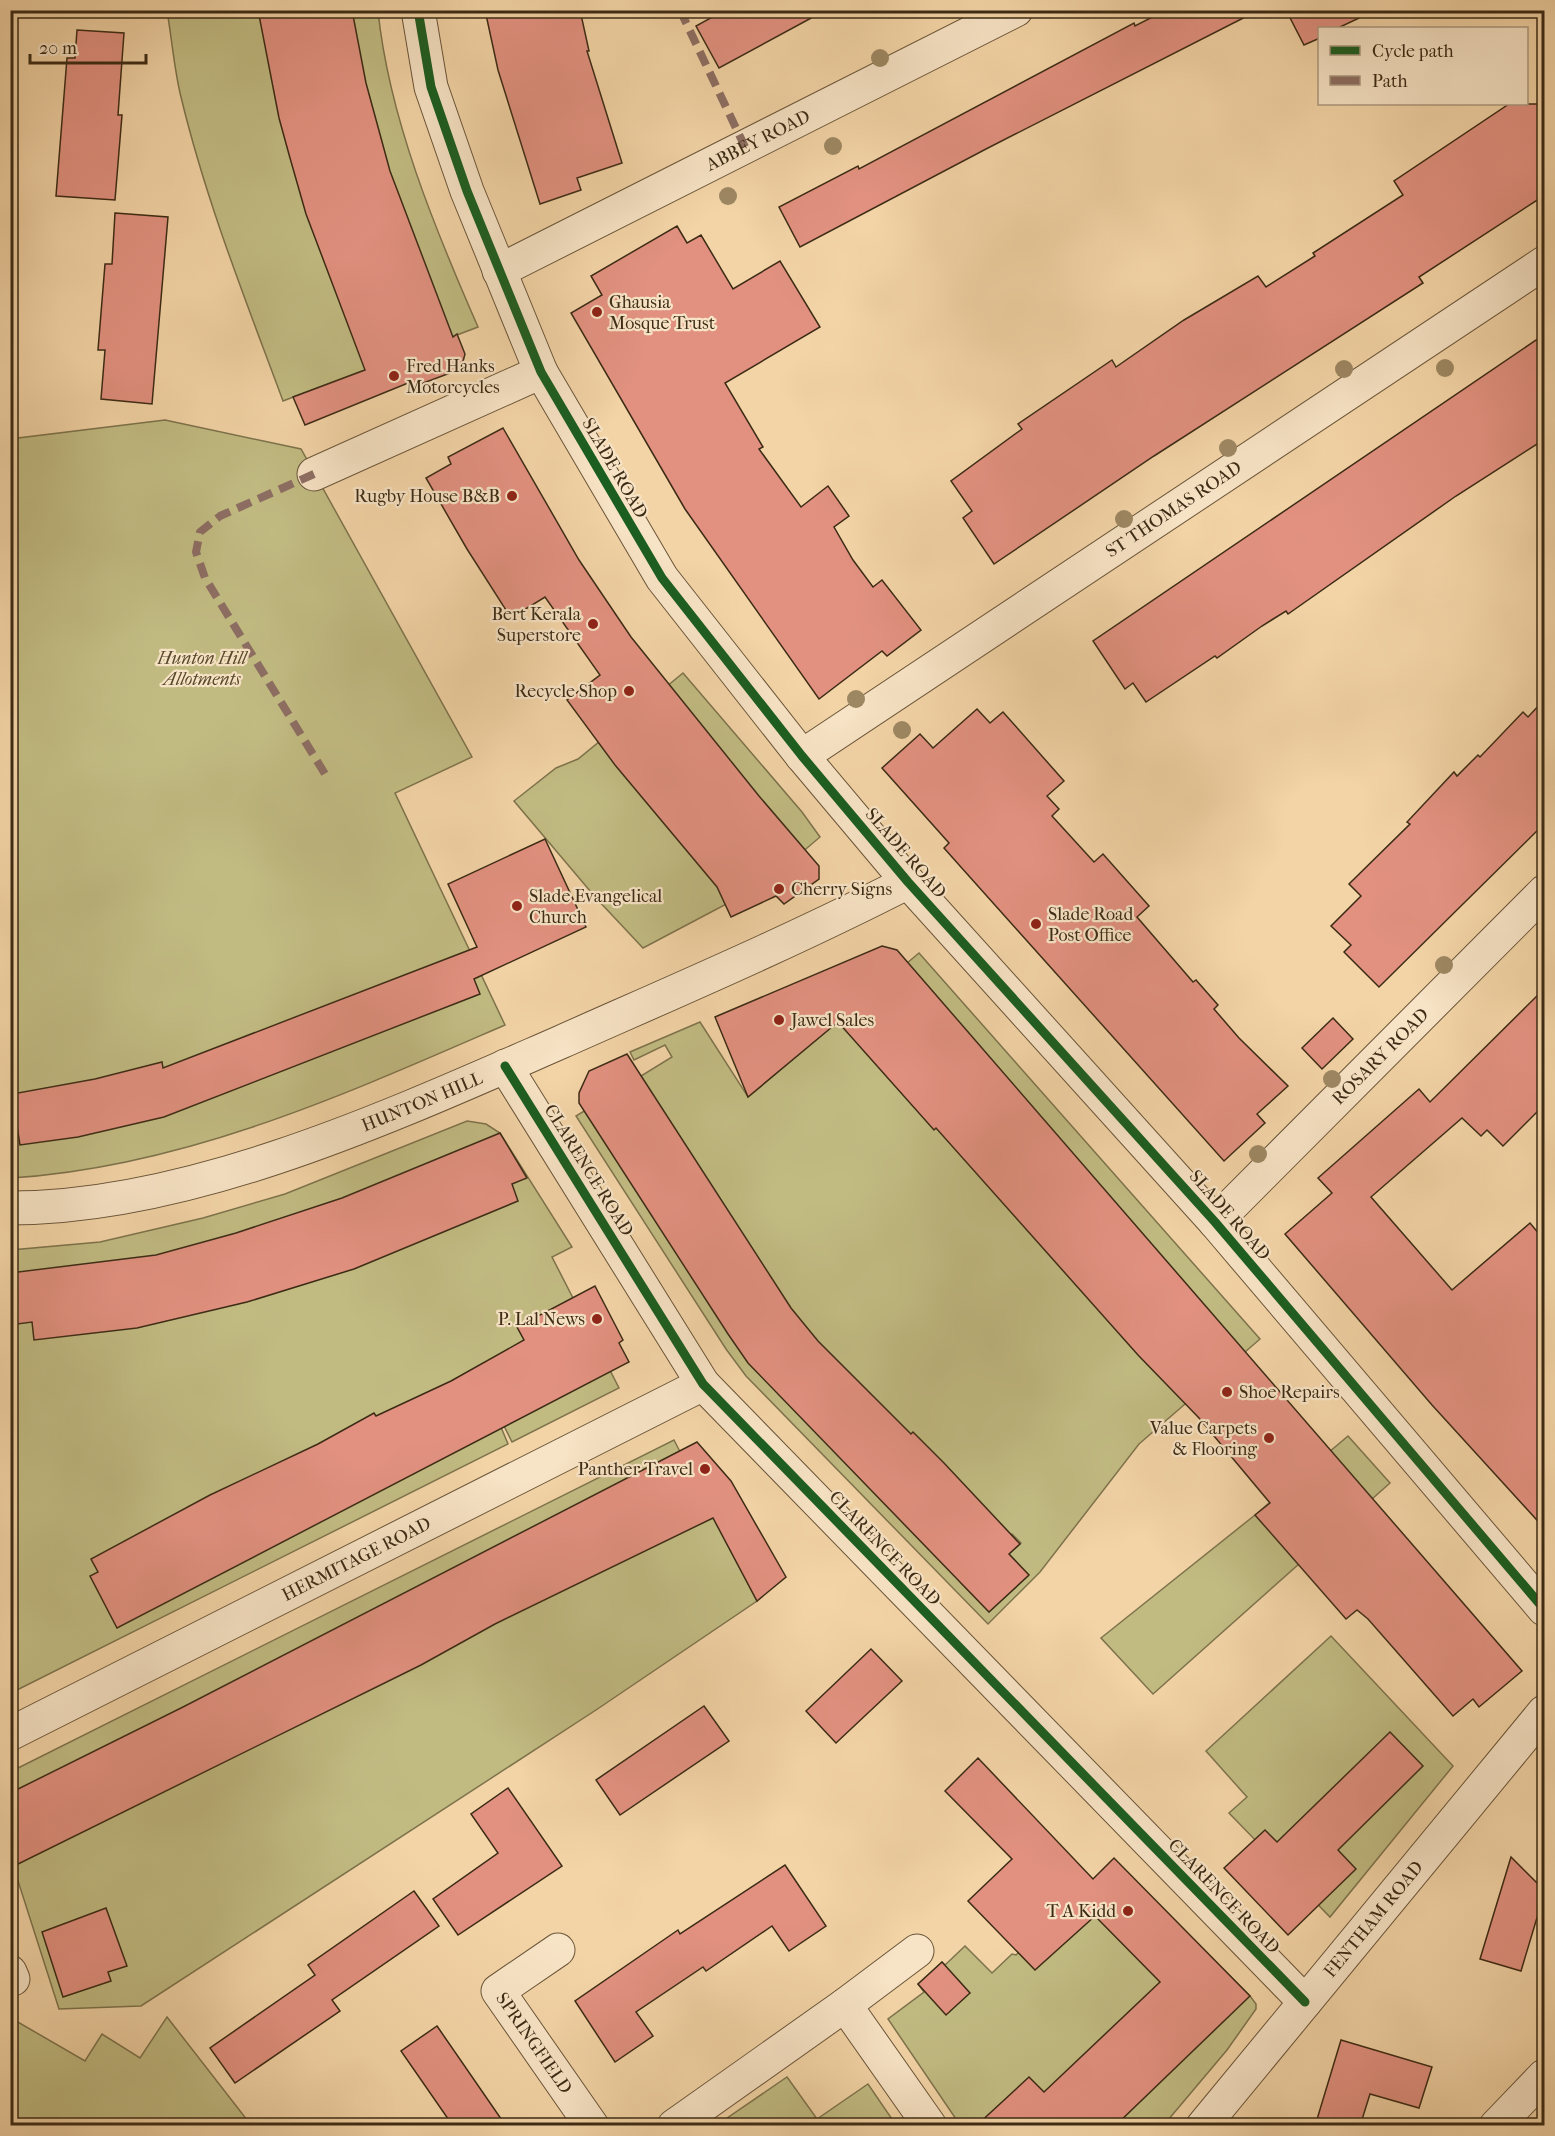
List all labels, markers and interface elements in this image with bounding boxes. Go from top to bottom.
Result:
scale bar [30,27,146,65]
legend [1318,27,1528,105]
text: 20 m [39,38,77,59]
text: Cycle path [1372,41,1453,62]
text: Path [1372,71,1408,92]
street label: ABBEY ROAD [702,106,814,176]
place label: Ghausia Mosque Trust [609,292,716,334]
marker: Ghausia Mosque Trust [590,305,604,319]
place label: Fred Hanks Motorcycles [406,356,500,398]
marker: Fred Hanks Motorcycles [387,369,401,383]
street label: SLADE ROAD [577,414,652,522]
street label: ST THOMAS ROAD [1102,457,1246,562]
place label: Rugby House B&B [354,486,500,507]
marker: Rugby House B&B [505,489,519,503]
place label: Bert Kerala Superstore [491,604,582,646]
marker: Bert Kerala Superstore [586,617,600,631]
park label: Hunton Hill Allotments [157,648,249,690]
place label: Recycle Shop [514,681,617,702]
marker: Recycle Shop [622,684,636,698]
street label: SLADE ROAD [861,804,950,903]
place label: Cherry Signs [791,879,892,900]
marker: Cherry Signs [772,882,786,896]
place label: Slade Evangelical Church [529,886,662,928]
marker: Slade Evangelical Church [510,899,524,913]
place label: Slade Road Post Office [1048,904,1133,946]
marker: Slade Road Post Office [1029,917,1043,931]
street label: ROSARY ROAD [1328,1004,1433,1109]
place label: Jawel Sales [789,1010,874,1031]
marker: Jawel Sales [772,1013,786,1027]
street label: HUNTON HILL [359,1068,486,1136]
street label: CLARENCE ROAD [540,1101,638,1240]
street label: SLADE ROAD [1185,1166,1274,1265]
place label: P. Lal News [498,1309,585,1330]
marker: P. Lal News [590,1312,604,1326]
place label: Shoe Repairs [1239,1382,1340,1403]
marker: Shoe Repairs [1220,1385,1234,1399]
place label: Value Carpets & Flooring [1149,1418,1257,1460]
marker: Value Carpets & Flooring [1262,1431,1276,1445]
place label: Panther Travel [578,1459,693,1480]
marker: Panther Travel [698,1462,712,1476]
street label: CLARENCE ROAD [825,1487,945,1610]
street label: HERMITAGE ROAD [279,1513,435,1606]
street label: CLARENCE ROAD [1164,1835,1284,1958]
street label: FENTHAM ROAD [1320,1857,1428,1982]
place label: T A Kidd [1047,1901,1116,1922]
marker: T A Kidd [1121,1904,1135,1918]
street label: SPRINGFIELD [491,1989,576,2098]

